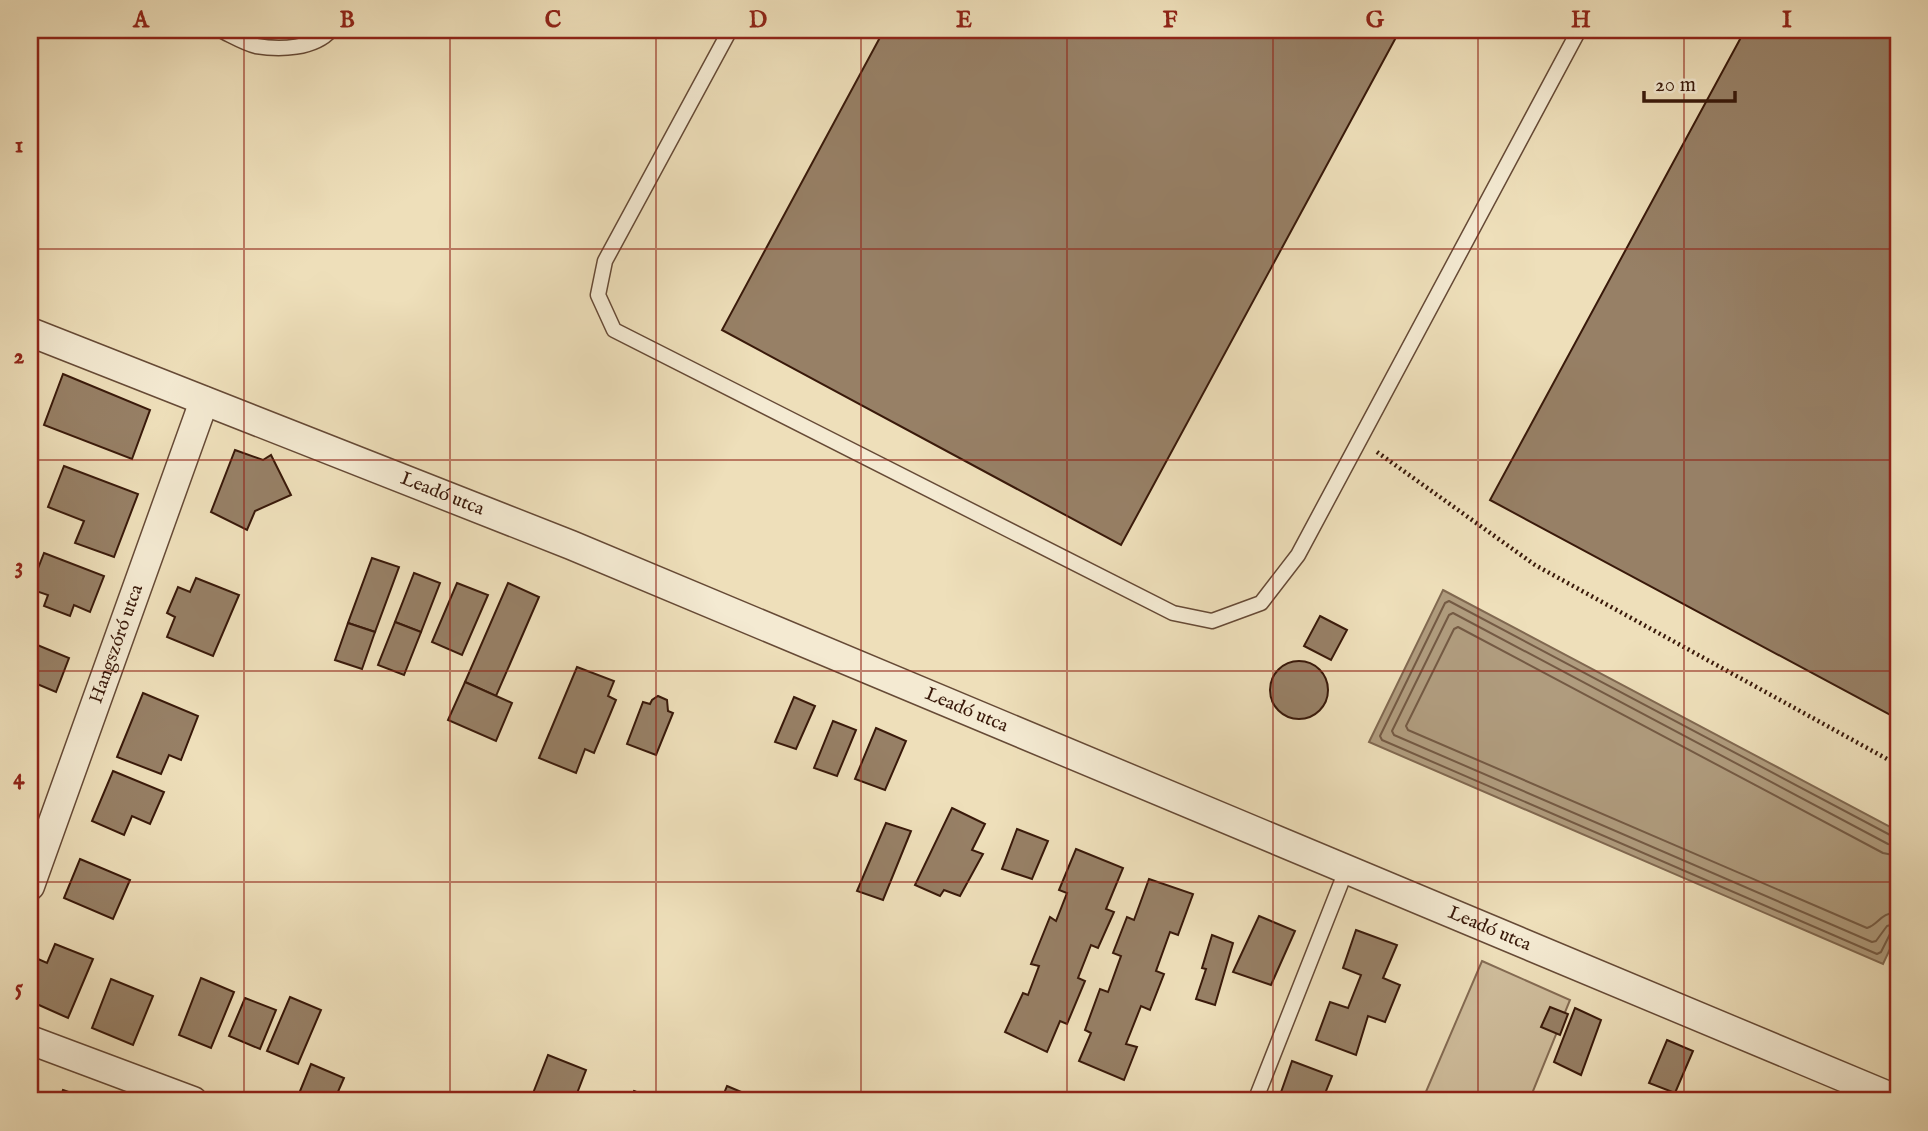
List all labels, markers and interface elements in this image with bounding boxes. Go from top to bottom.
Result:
text: A [132,6,150,35]
text: B [339,6,355,35]
text: C [545,6,562,35]
text: D [749,6,767,35]
text: E [956,6,972,35]
text: F [1163,6,1178,35]
text: G [1366,6,1385,35]
text: H [1571,6,1591,35]
text: I [1782,6,1792,35]
scale bar [1644,60,1736,104]
text: 20 m [1655,72,1696,99]
text: 1 [15,131,23,160]
text: 2 [14,342,25,371]
street label: Leadó utca [397,467,488,522]
text: 3 [15,552,23,581]
street label: Hangszóró utca [84,581,149,707]
street label: Leadó utca [921,682,1012,739]
text: 4 [13,763,25,792]
street label: Leadó utca [1444,901,1535,957]
text: 5 [15,974,24,1003]

